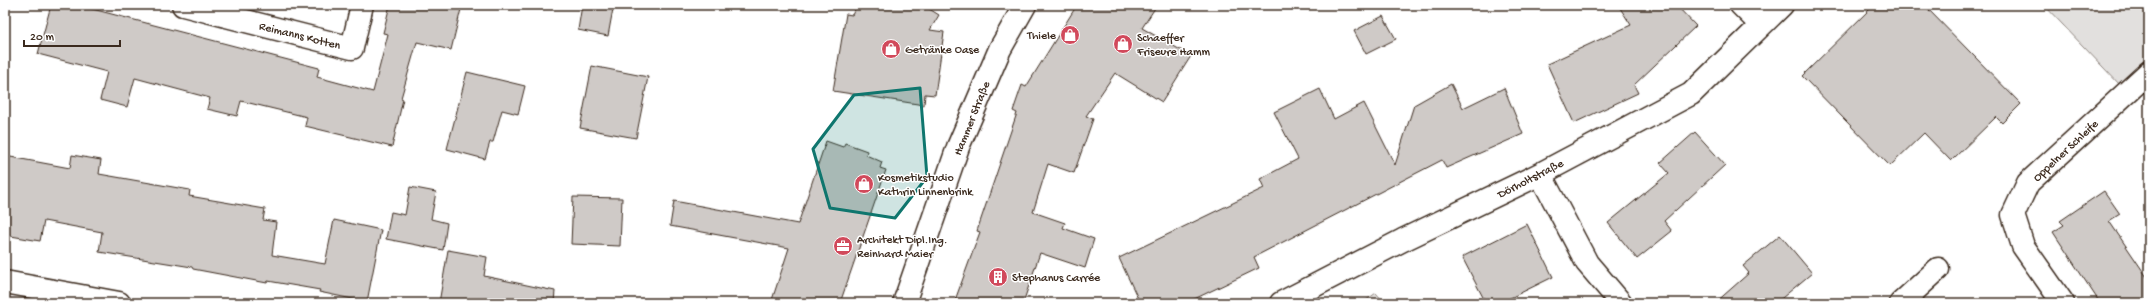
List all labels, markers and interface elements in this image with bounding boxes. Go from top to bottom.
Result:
street label: Reimanns Kotten [257,20,342,54]
scale bar [24,22,120,48]
shop icon: Thiele [1059,24,1081,46]
place label: Thiele [1026,30,1057,44]
text: 20 m [30,31,55,45]
place label: Schaeffer Friseure Hamm [1136,32,1211,60]
shop icon: Schaeffer Friseure Hamm [1112,33,1134,55]
shop icon: Getränke Oase [880,38,902,60]
place label: Getränke Oase [905,44,980,58]
street label: Hammer Straße [952,79,994,158]
street label: Oppelner Schleife [2031,117,2103,185]
street label: Dörholtstraße [1495,157,1567,203]
place label: Kosmetikstudio Kathrin Linnenbrink [878,172,974,200]
shop icon: Kosmetikstudio Kathrin Linnenbrink [853,173,875,195]
place label: Architekt Dipl.Ing. Reinhard Maier [857,234,948,262]
office icon: Architekt Dipl.Ing. Reinhard Maier [832,235,854,257]
building icon: Stephanus Carrée [987,266,1009,288]
place label: Stephanus Carrée [1012,272,1101,286]

